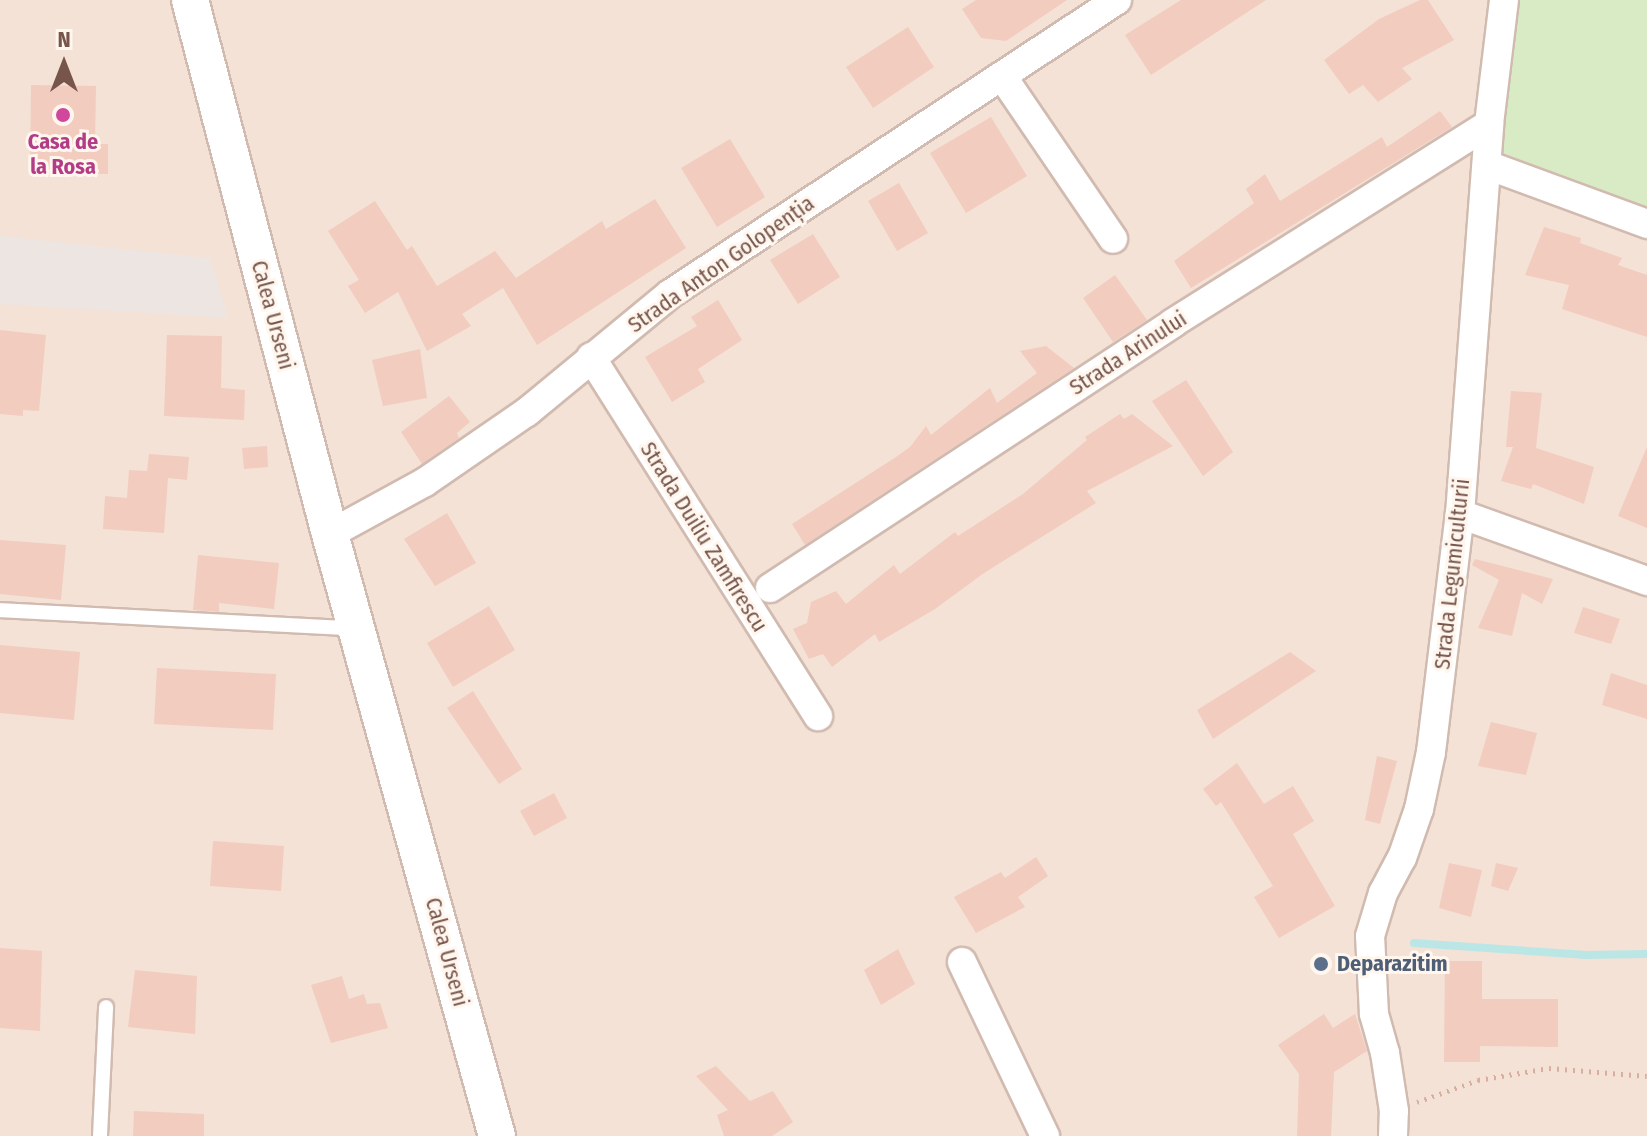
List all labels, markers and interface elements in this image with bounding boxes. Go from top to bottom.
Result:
north arrow [24,24,104,104]
text: N [57,26,71,53]
marker: Casa de la Rosa [54,106,72,124]
place label: Casa de la Rosa [28,128,98,180]
street label: Strada Anton Golopenția [623,190,819,338]
street label: Calea Urseni [246,258,300,372]
street label: Strada Arinului [1064,305,1192,401]
street label: Strada Duiliu Zamfirescu [635,437,773,637]
street label: Strada Legumiculturii [1429,477,1475,671]
street label: Calea Urseni [420,895,474,1009]
place label: Deparazitim [1337,951,1447,977]
marker: Deparazitim [1312,955,1330,973]

